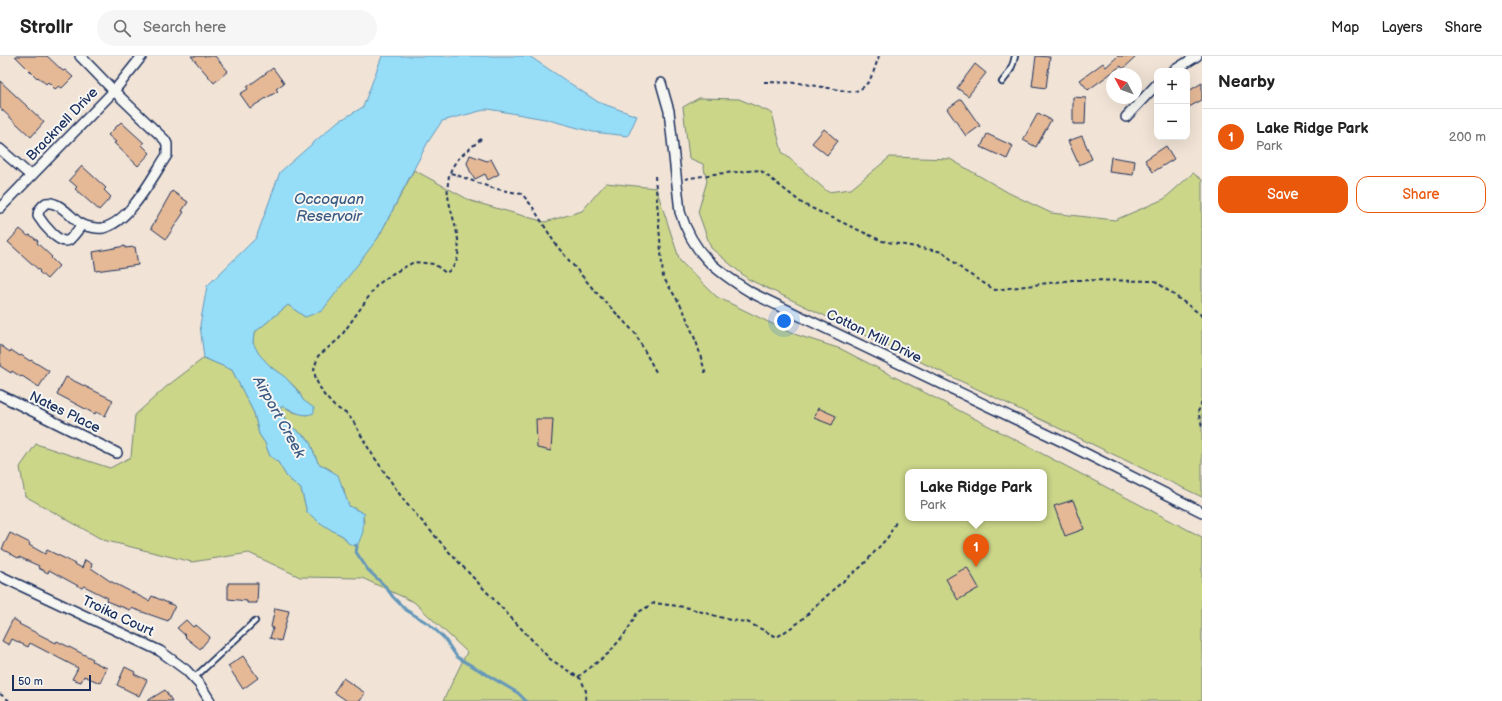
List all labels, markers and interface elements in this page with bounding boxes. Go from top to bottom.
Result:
search box [97,10,377,46]
text: Strollr [20,16,73,39]
icon: search [111,17,133,39]
text: Search here [143,18,226,37]
text: Map [1331,19,1359,36]
text: Layers [1381,19,1423,36]
text: Share [1445,19,1482,36]
north arrow [1106,68,1142,104]
map controls [1154,68,1190,140]
button: + [1154,68,1190,104]
text: Nearby [1218,72,1275,92]
street label: Bracknell Drive [23,84,101,164]
button: − [1154,104,1190,140]
text: Lake Ridge Park [1256,119,1368,138]
text: 1 [1228,129,1234,145]
text: 200 m [1449,129,1486,145]
text: Park [1256,138,1282,154]
button: Save [1218,176,1348,213]
button: Share [1356,176,1486,213]
water label: Occoquan Reservoir [294,190,364,226]
street label: Cotton Mill Drive [824,306,924,366]
your location [774,311,794,331]
water label: Airport Creek [248,372,310,462]
street label: Nates Place [27,388,103,436]
popup [905,469,1047,521]
text: Lake Ridge Park [920,478,1032,497]
text: Park [920,497,946,513]
pin: 1 [963,534,989,567]
street label: Troika Court [79,592,157,640]
scale bar [12,673,91,692]
text: 50 m [18,675,43,688]

